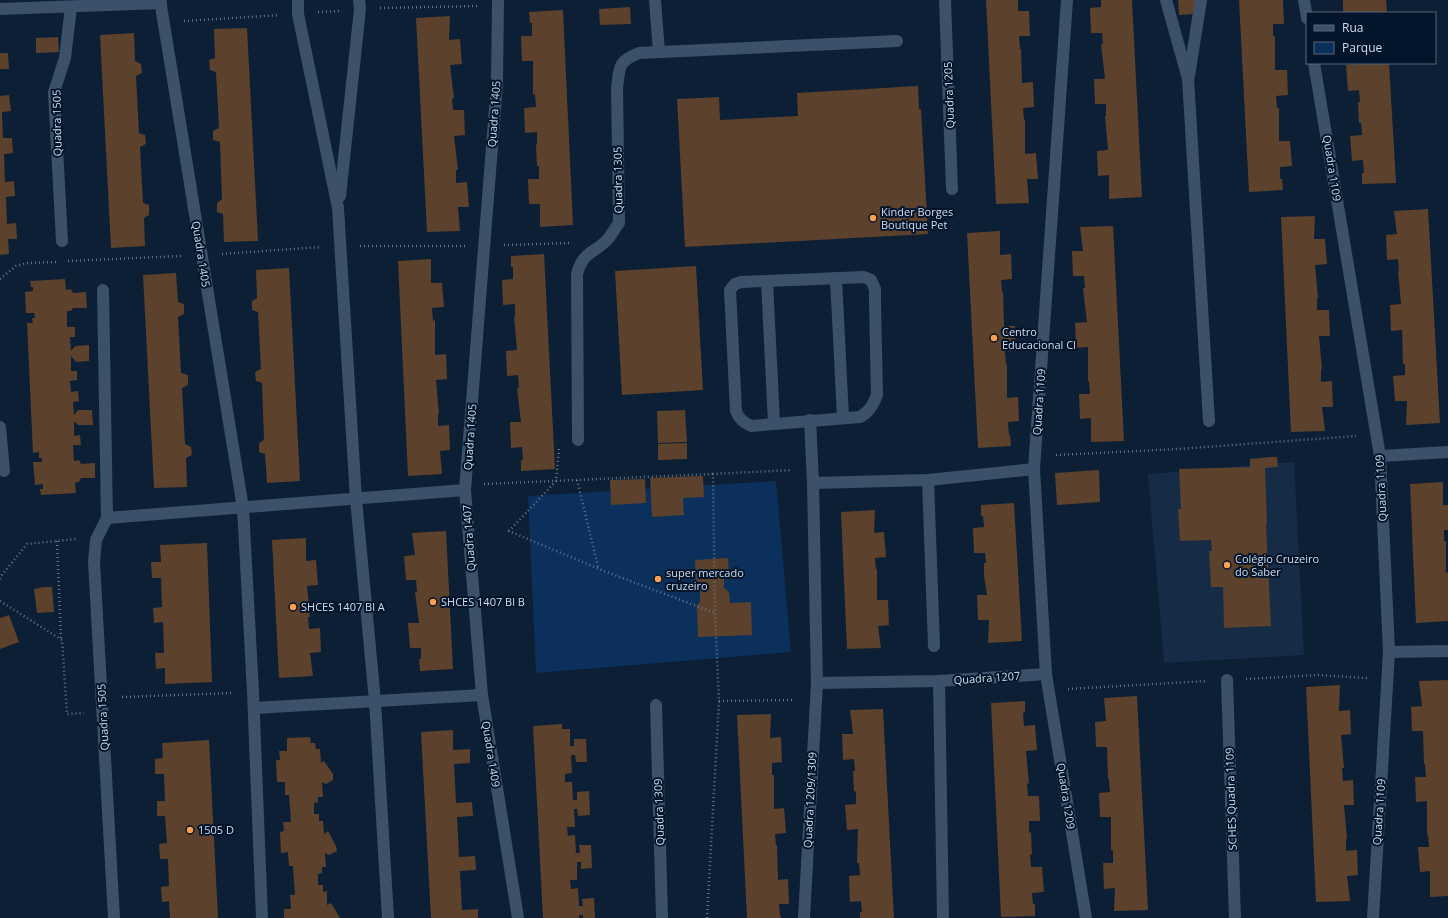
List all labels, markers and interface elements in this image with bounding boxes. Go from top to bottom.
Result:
legend [1306,12,1436,64]
text: Rua [1342,19,1363,36]
text: Parque [1342,39,1382,56]
street label: Quadra 1205 [940,61,957,129]
street label: Quadra 1405 [484,80,503,148]
street label: Quadra 1505 [48,89,65,157]
street label: Quadra 1109 [1320,134,1345,202]
street label: Quadra 1305 [609,146,626,214]
place label: Kinder Borges Boutique Pet [881,204,953,232]
marker: Kinder Borges Boutique Pet [868,213,878,223]
street label: Quadra 1405 [189,220,214,288]
place label: Centro Educacional CI [1002,324,1076,352]
marker: Centro Educacional CI [989,333,999,343]
street label: Quadra 1109 [1029,368,1048,436]
street label: Quadra 1405 [460,403,479,471]
street label: Quadra 1109 [1371,454,1390,522]
street label: Quadra 1407 [459,504,478,572]
place label: Colégio Cruzeiro do Saber [1235,551,1319,579]
marker: Colégio Cruzeiro do Saber [1222,560,1232,570]
place label: super mercado cruzeiro [666,565,744,593]
marker: super mercado cruzeiro [653,574,663,584]
place label: SHCES 1407 Bl B [441,594,525,609]
marker: SHCES 1407 Bl B [428,597,438,607]
place label: SHCES 1407 Bl A [301,599,385,614]
marker: SHCES 1407 Bl A [288,602,298,612]
street label: Quadra 1207 [953,668,1021,687]
street label: Quadra 1505 [93,683,112,751]
street label: Quadra 1409 [479,720,504,788]
street label: SCHES Quadra 1109 [1221,747,1240,851]
street label: Quadra 1209/1309 [799,752,820,848]
street label: Quadra 1209 [1054,762,1079,830]
street label: Quadra 1309 [650,778,667,846]
street label: Quadra 1109 [1369,778,1388,846]
place label: 1505 D [198,822,234,837]
marker: 1505 D [185,825,195,835]

